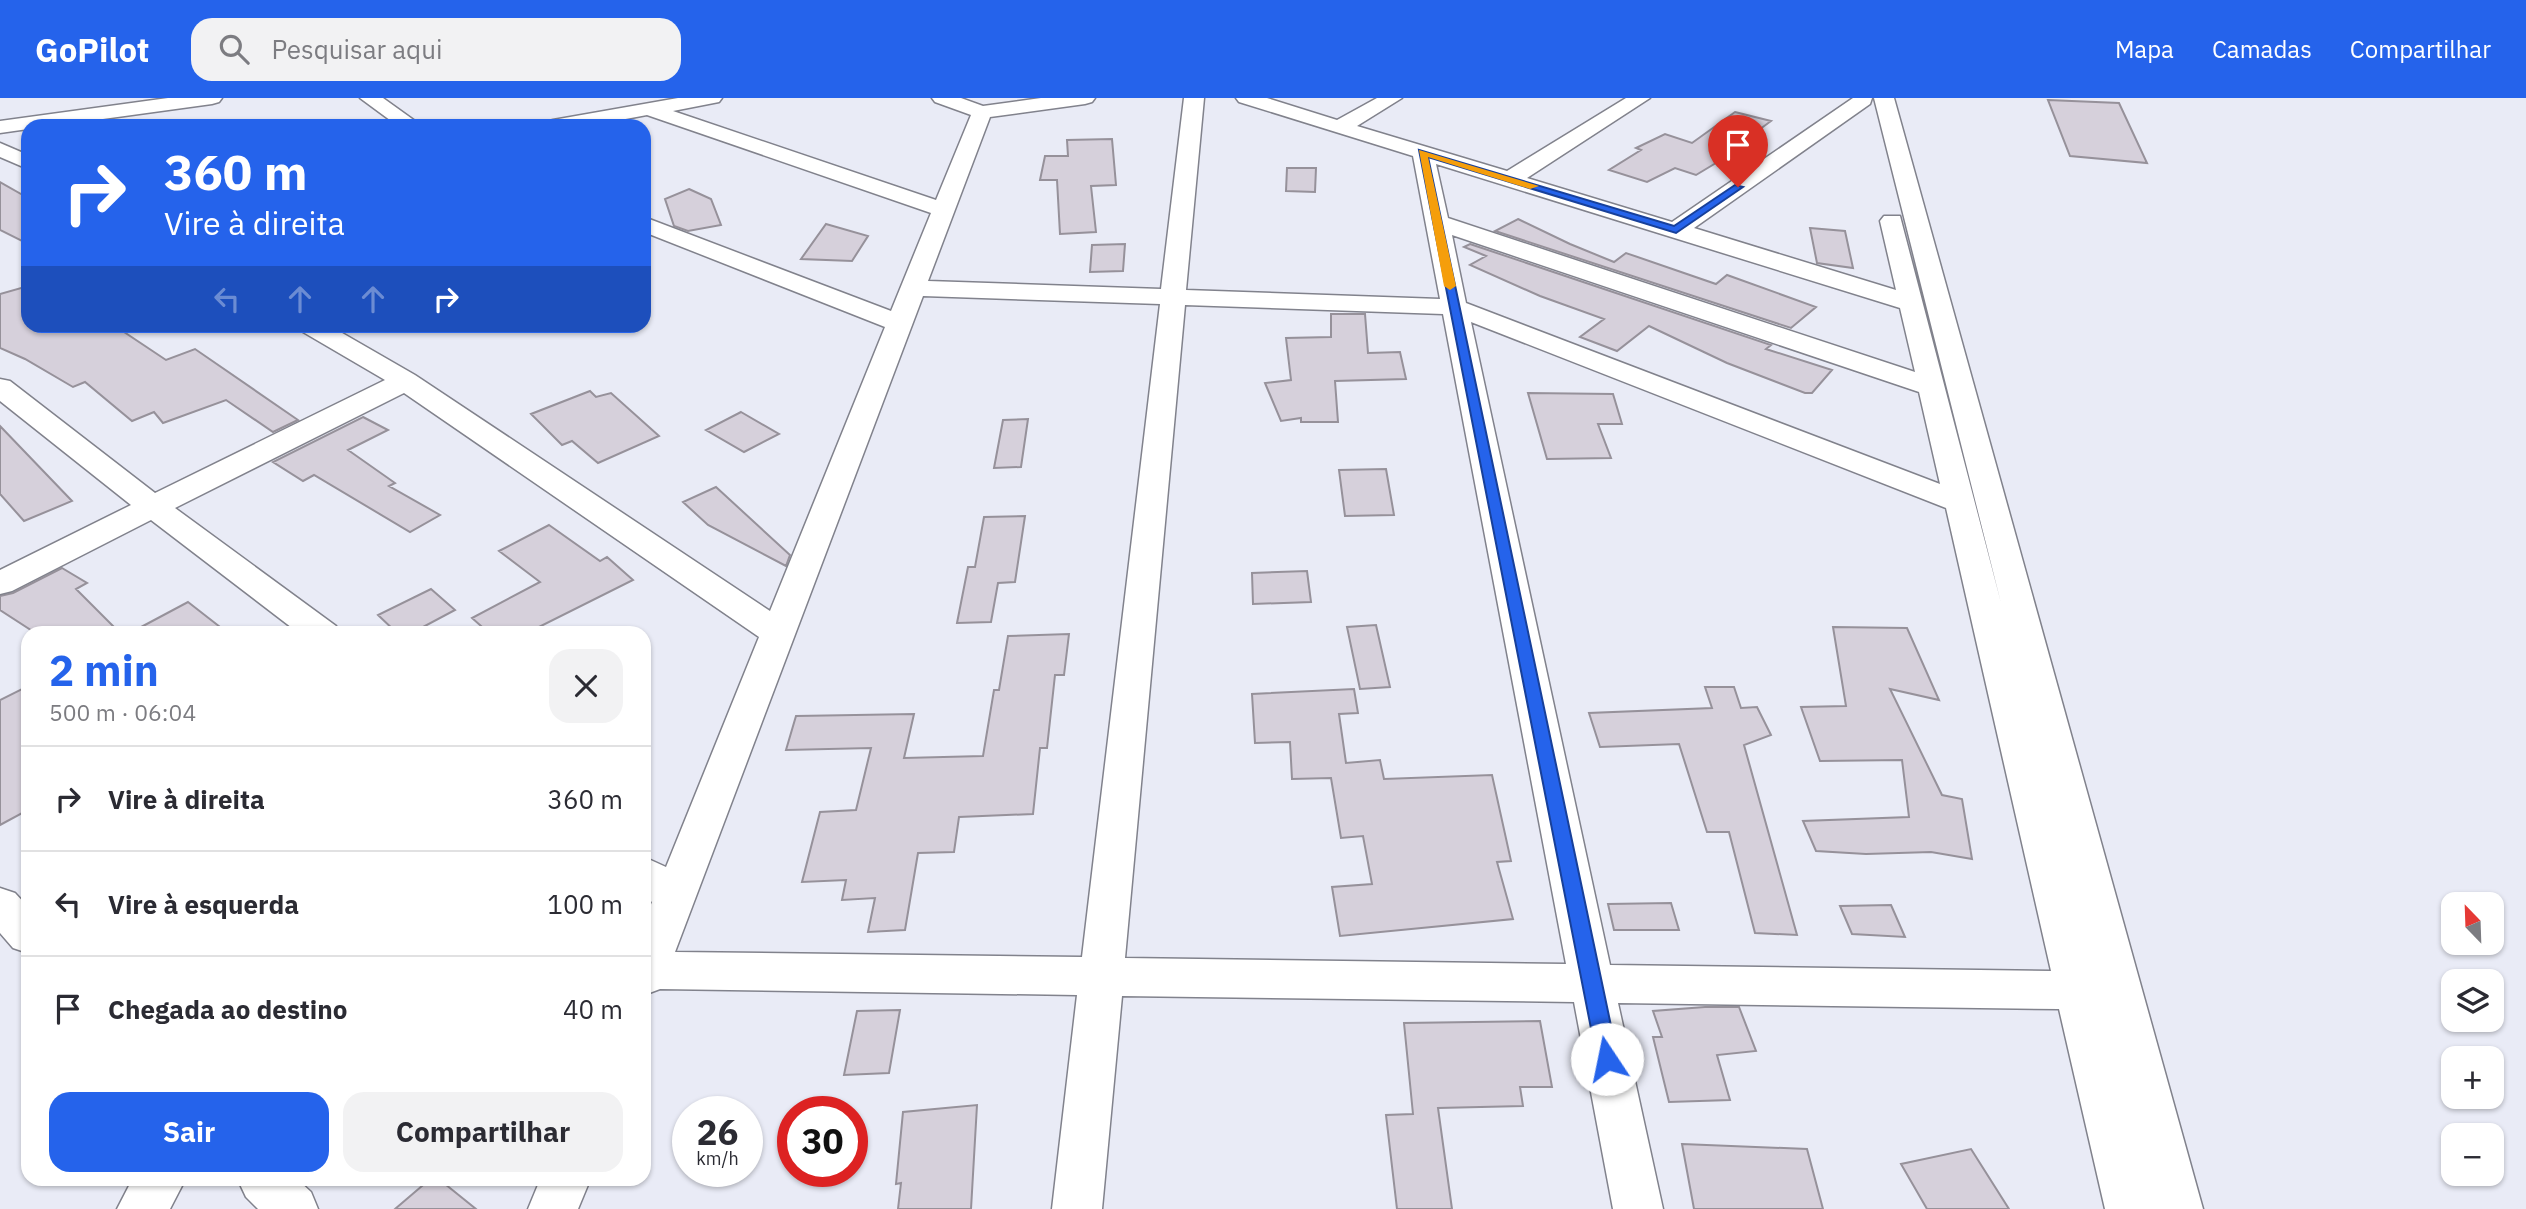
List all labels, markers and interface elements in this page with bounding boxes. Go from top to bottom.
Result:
search box [191,18,681,81]
text: GoPilot [35,28,149,71]
icon: search [215,30,253,68]
text: Pesquisar aqui [271,32,442,66]
text: Mapa [2115,33,2174,65]
text: Camadas [2212,33,2312,65]
text: Compartilhar [2350,33,2491,65]
pin [1708,115,1768,187]
icon: arrive [1719,126,1757,164]
text: 360 m [164,140,308,203]
icon: right [49,147,140,238]
text: Vire à direita [164,202,345,244]
icon: left [208,280,246,318]
icon: ahead [281,280,319,318]
icon: ahead [354,280,392,318]
icon: right [427,280,465,318]
text: 2 min [49,643,159,698]
button: close [549,649,623,723]
text: 500 m · 06:04 [49,697,196,727]
icon: right [49,780,87,818]
text: Vire à direita [108,782,265,816]
text: 360 m [547,782,623,816]
icon: left [49,885,87,923]
text: Vire à esquerda [108,887,299,921]
text: 100 m [547,887,623,921]
north arrow [2441,892,2504,956]
map controls [2441,892,2504,1186]
button: layers [2441,969,2504,1032]
icon: arrive [49,990,87,1028]
text: Chegada ao destino [108,992,347,1026]
text: 40 m [563,992,623,1026]
position arrow [1570,1022,1644,1096]
button: + [2441,1046,2504,1109]
button: Sair [49,1092,329,1172]
button: Compartilhar [343,1092,623,1172]
speed limit sign: 30 [777,1096,868,1187]
text: 26 [696,1109,739,1155]
button: − [2441,1123,2504,1186]
text: km/h [696,1147,739,1170]

